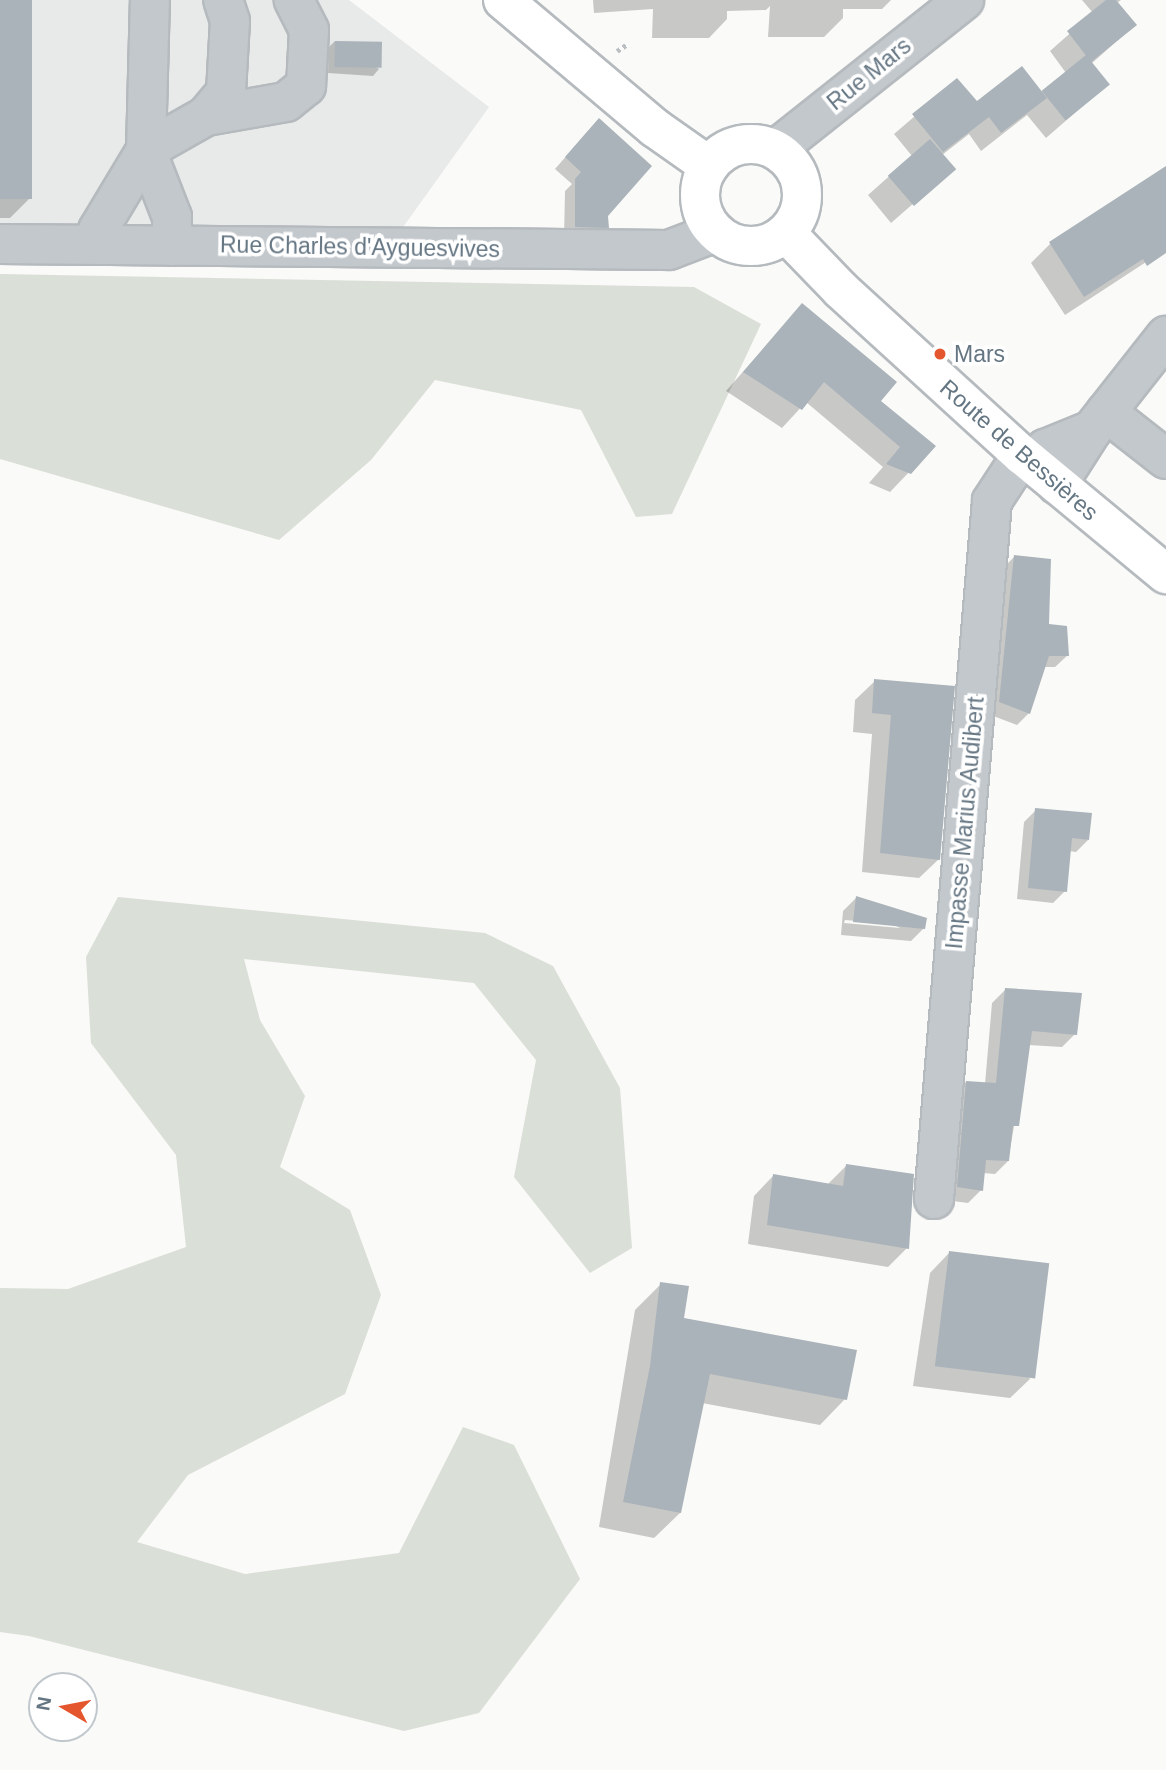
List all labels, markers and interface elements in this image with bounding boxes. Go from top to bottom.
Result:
street label: Rue Mars [822,32,916,116]
street label: Rue Charles d'Ayguesvives [220,231,500,263]
place label: Mars [954,340,1005,368]
marker: Mars [932,346,948,362]
street label: Route de Bessières [934,374,1104,526]
street label: Impasse Marius Audibert [940,695,990,951]
north arrow [28,1672,98,1742]
text: N [32,1695,55,1712]

